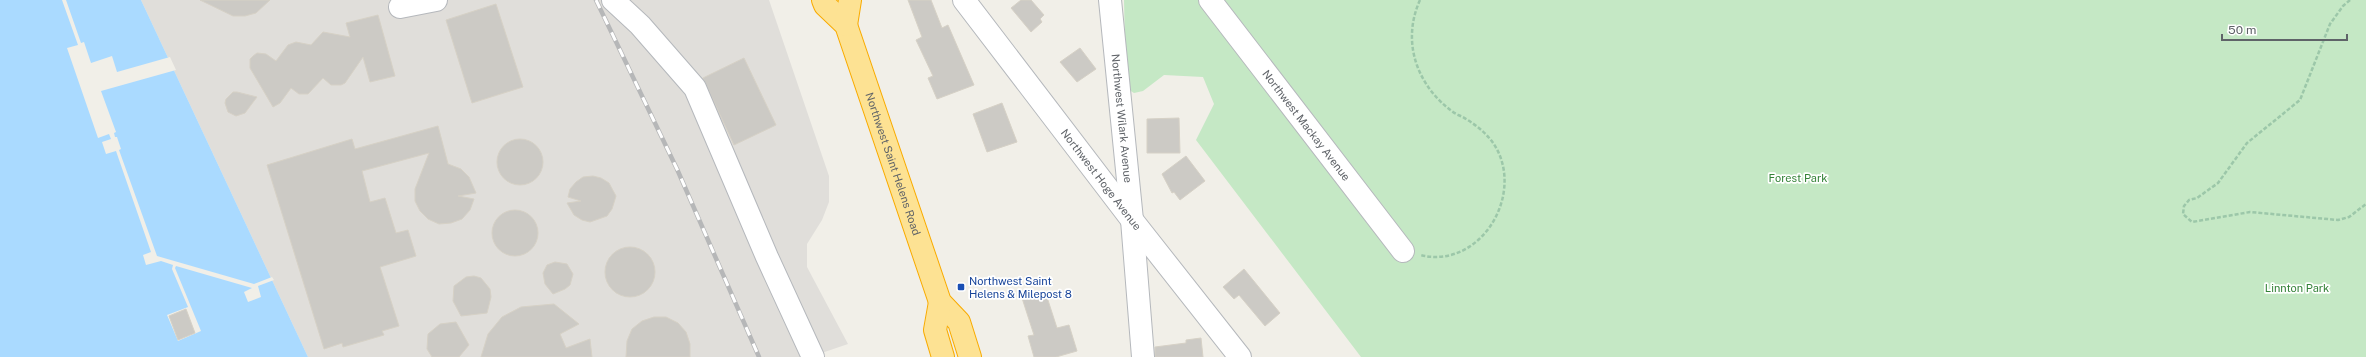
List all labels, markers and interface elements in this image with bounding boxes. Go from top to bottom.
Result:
scale bar [2222,16,2347,42]
text: 50 m [2228,23,2256,37]
street label: Northwest Wilark Avenue [1109,53,1134,183]
street label: Northwest Mackay Avenue [1260,68,1353,183]
street label: Northwest Saint Helens Road [863,91,923,237]
street label: Northwest Hoge Avenue [1059,127,1144,233]
park label: Forest Park [1769,172,1827,184]
place label: Northwest Saint Helens & Milepost 8 [969,275,1072,300]
marker: Northwest Saint Helens & Milepost 8 [956,282,966,292]
park label: Linnton Park [2265,282,2329,294]

